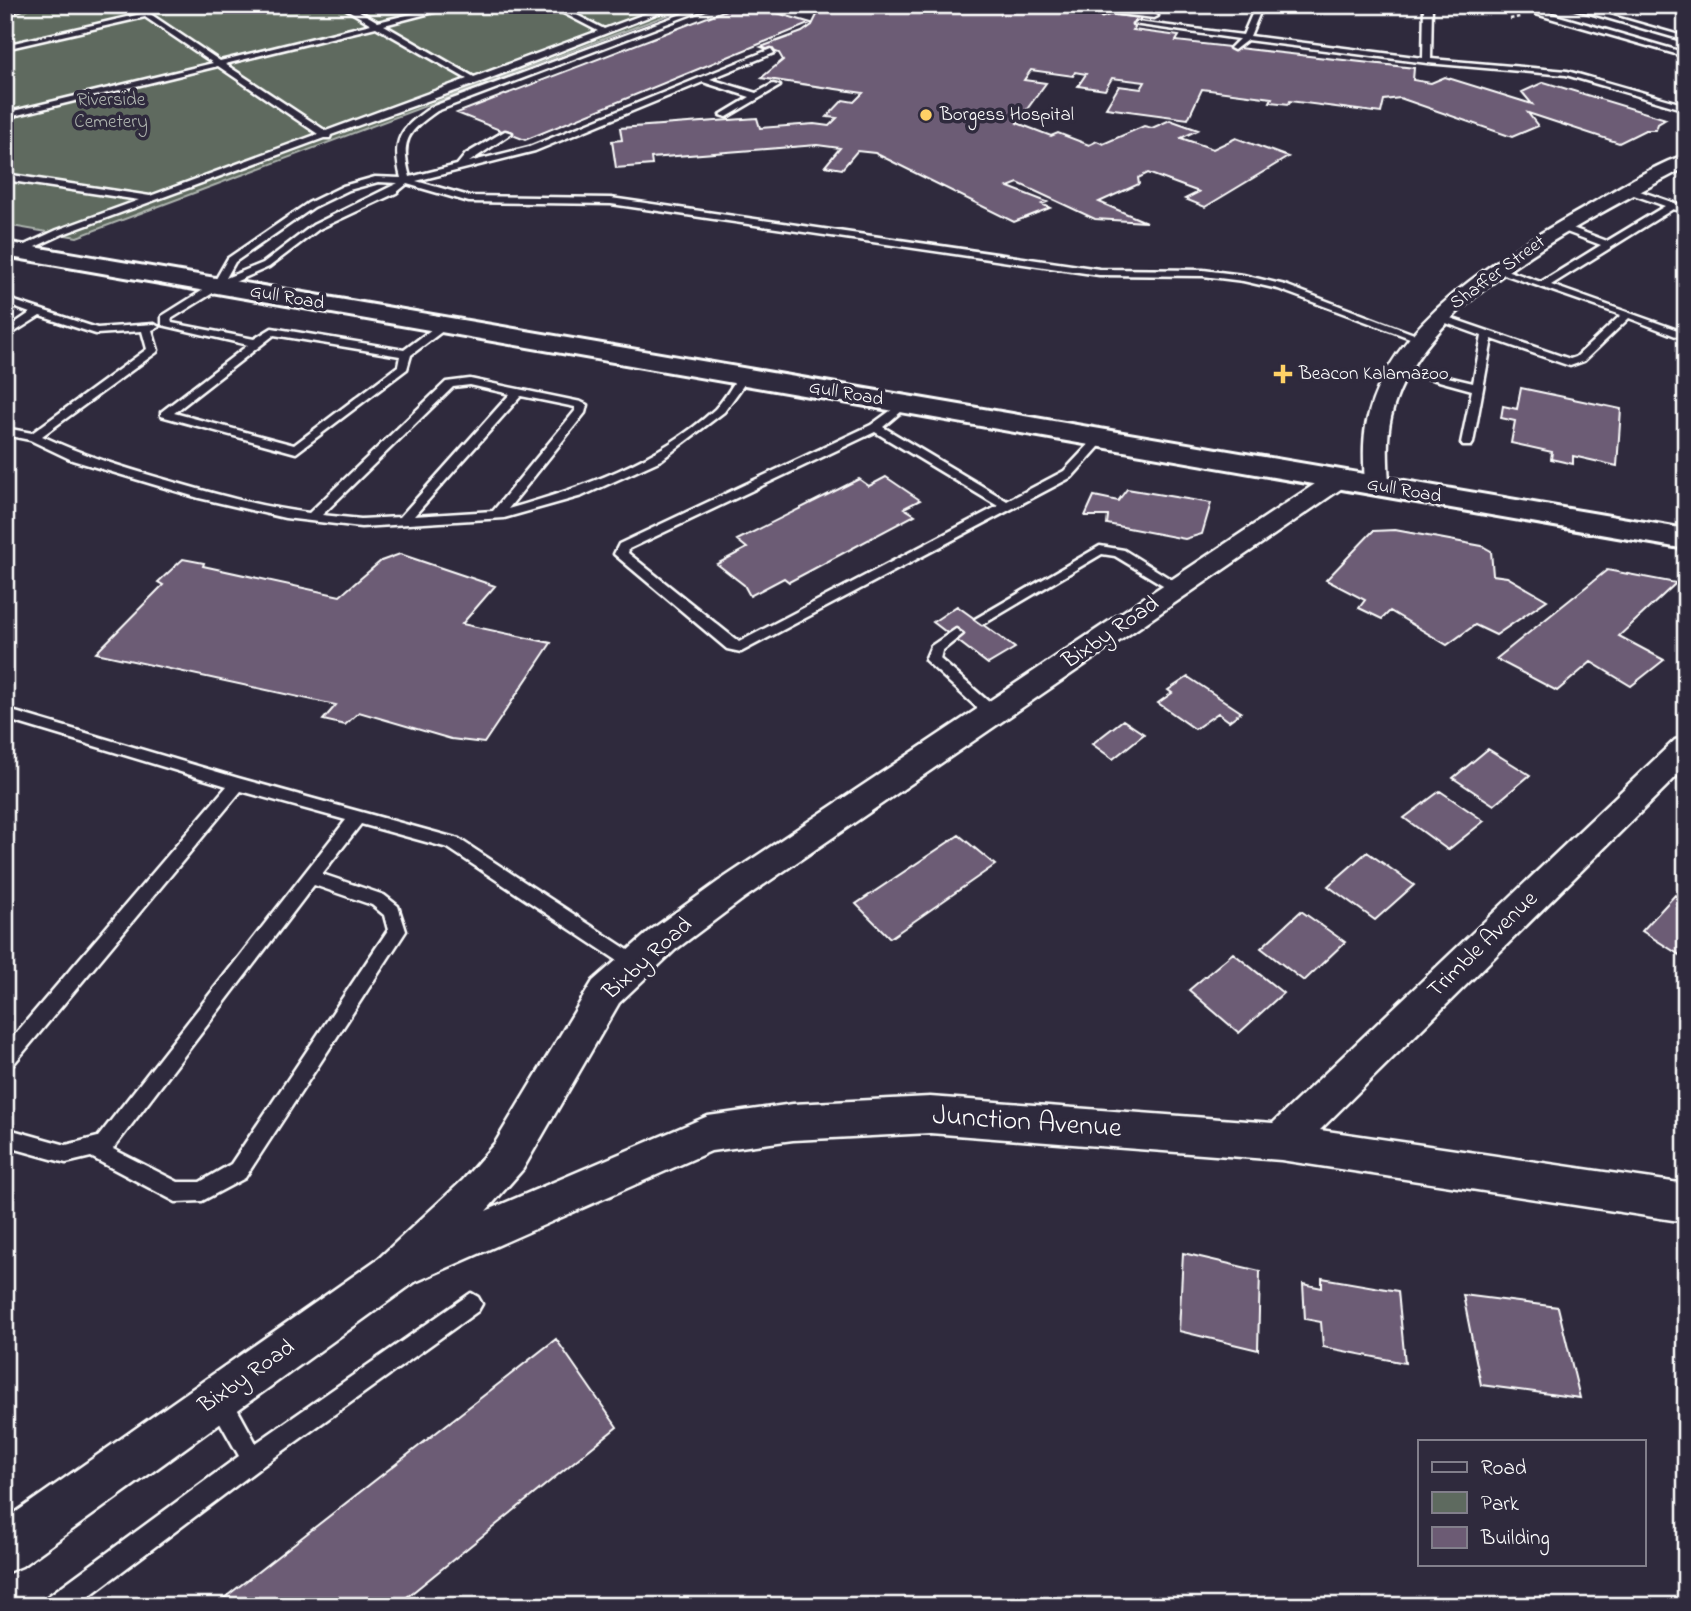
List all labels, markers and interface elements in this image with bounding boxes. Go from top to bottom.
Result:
park label: Riverside Cemetery [74,87,148,137]
place label: Borgess Hospital [939,102,1074,131]
marker: Borgess Hospital [918,107,934,123]
street label: Shaffer Street [1445,229,1552,317]
street label: Gull Road [248,278,327,318]
place label: Beacon Kalamazoo [1298,361,1449,388]
marker: Beacon Kalamazoo [1273,364,1293,384]
street label: Gull Road [807,374,886,414]
street label: Gull Road [1365,471,1444,511]
street label: Bixby Road [1055,588,1167,680]
street label: Trimble Avenue [1420,883,1546,1006]
street label: Bixby Road [595,910,702,1010]
street label: Junction Avenue [931,1096,1123,1150]
street label: Bixby Road [191,1332,303,1424]
legend [1418,1440,1646,1566]
text: Road [1481,1454,1527,1484]
text: Park [1481,1490,1520,1520]
text: Building [1480,1524,1550,1556]

